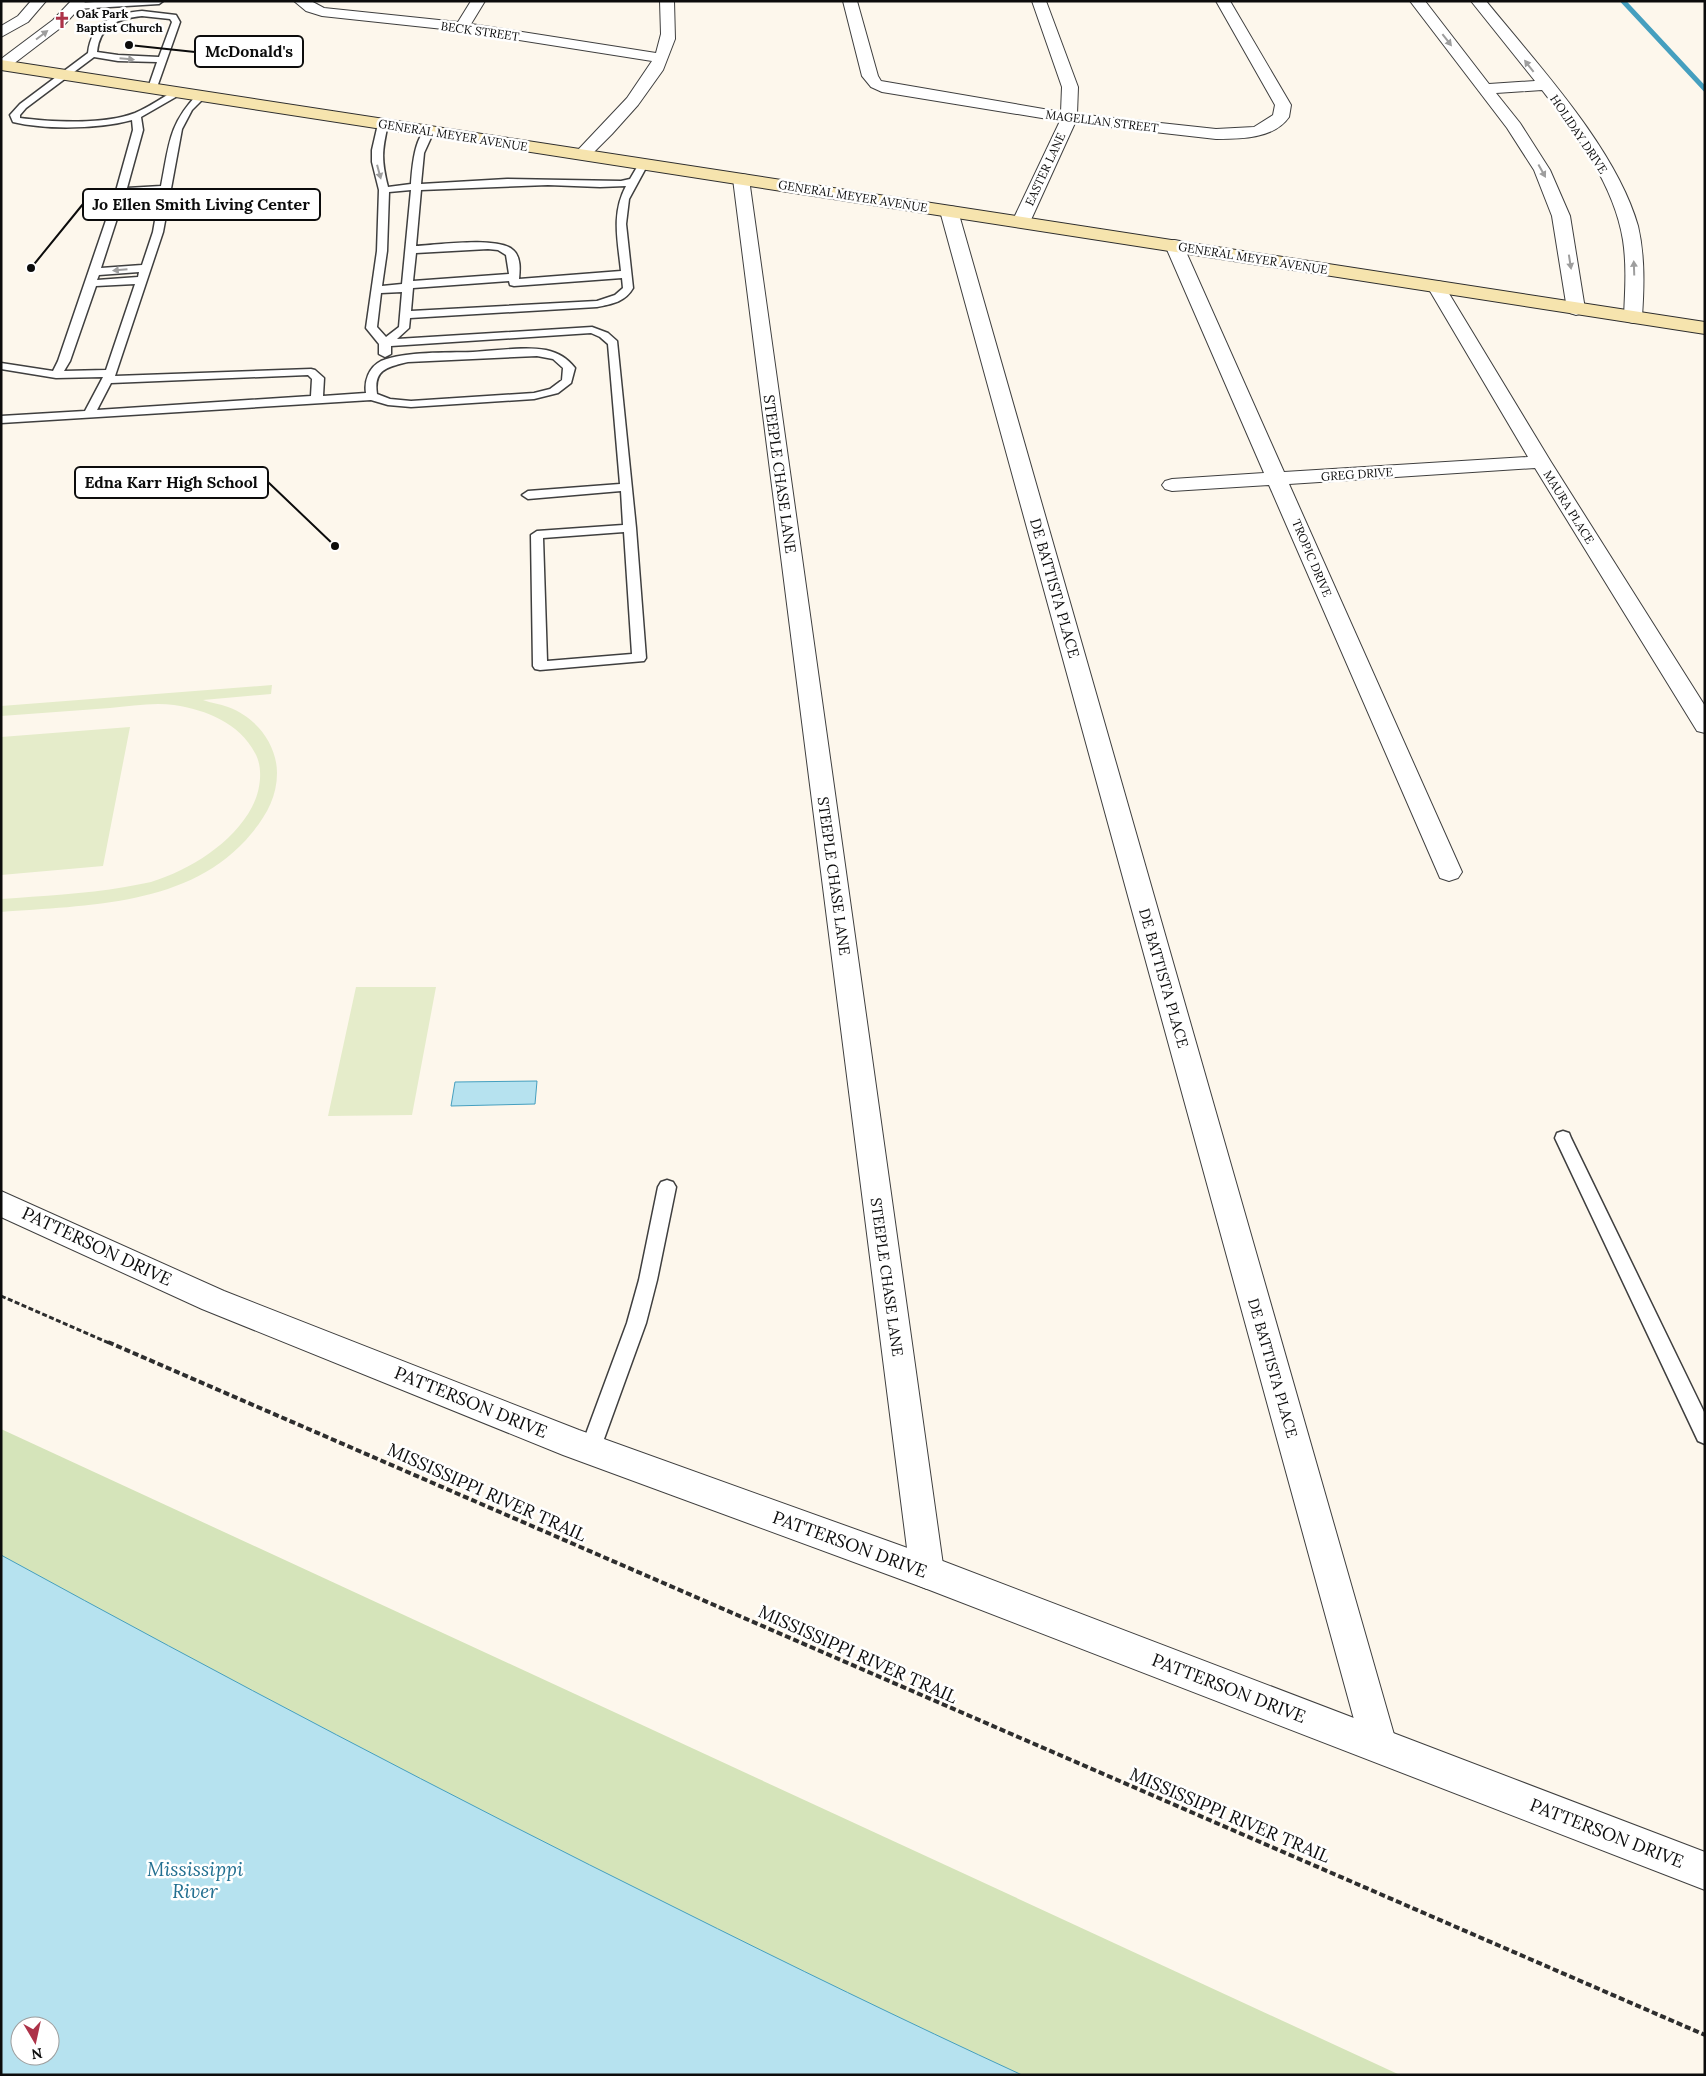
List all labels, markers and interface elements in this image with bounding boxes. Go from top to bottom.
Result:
place label: Oak Park Baptist Church [76,6,163,35]
church icon: Oak Park Baptist Church [52,10,72,30]
street label: BECK STREET [440,18,521,44]
one-way arrow [35,30,48,41]
one-way arrow [1441,33,1452,46]
callout: McDonald's [195,36,303,67]
text: McDonald's [205,41,293,61]
one-way arrow [119,55,135,63]
one-way arrow [1524,59,1535,72]
street label: HOLIDAY DRIVE [1547,92,1611,176]
street label: MAGELLAN STREET [1045,107,1160,135]
street label: GENERAL MEYER AVENUE [377,116,529,154]
street label: EASTER LANE [1022,130,1068,208]
one-way arrow [376,164,384,179]
one-way arrow [1538,164,1547,178]
street label: GENERAL MEYER AVENUE [777,177,929,215]
callout: Jo Ellen Smith Living Center [83,189,320,220]
text: Jo Ellen Smith Living Center [92,194,310,214]
street label: GENERAL MEYER AVENUE [1177,239,1329,277]
one-way arrow [1566,254,1574,270]
one-way arrow [1630,260,1638,276]
one-way arrow [112,266,128,274]
street label: STEEPLE CHASE LANE [759,393,801,555]
street label: GREG DRIVE [1321,464,1393,484]
callout: Edna Karr High School [75,467,268,498]
street label: MAURA PLACE [1540,468,1598,546]
text: Edna Karr High School [84,472,258,492]
street label: DE BATTISTA PLACE [1026,516,1084,660]
street label: TROPIC DRIVE [1289,517,1335,599]
street label: STEEPLE CHASE LANE [813,795,855,957]
street label: DE BATTISTA PLACE [1135,906,1193,1050]
street label: STEEPLE CHASE LANE [866,1196,908,1358]
street label: PATTERSON DRIVE [18,1201,176,1291]
street label: DE BATTISTA PLACE [1244,1296,1302,1440]
street label: PATTERSON DRIVE [391,1361,551,1443]
street label: MISSISSIPPI RIVER TRAIL [384,1438,591,1547]
street label: PATTERSON DRIVE [769,1505,931,1583]
street label: MISSISSIPPI RIVER TRAIL [755,1600,962,1709]
street label: PATTERSON DRIVE [1149,1648,1309,1728]
street label: MISSISSIPPI RIVER TRAIL [1126,1762,1334,1868]
street label: PATTERSON DRIVE [1527,1793,1687,1873]
water label: Mississippi River [147,1857,243,1903]
north arrow [10,2016,60,2066]
text: N [30,2044,44,2064]

